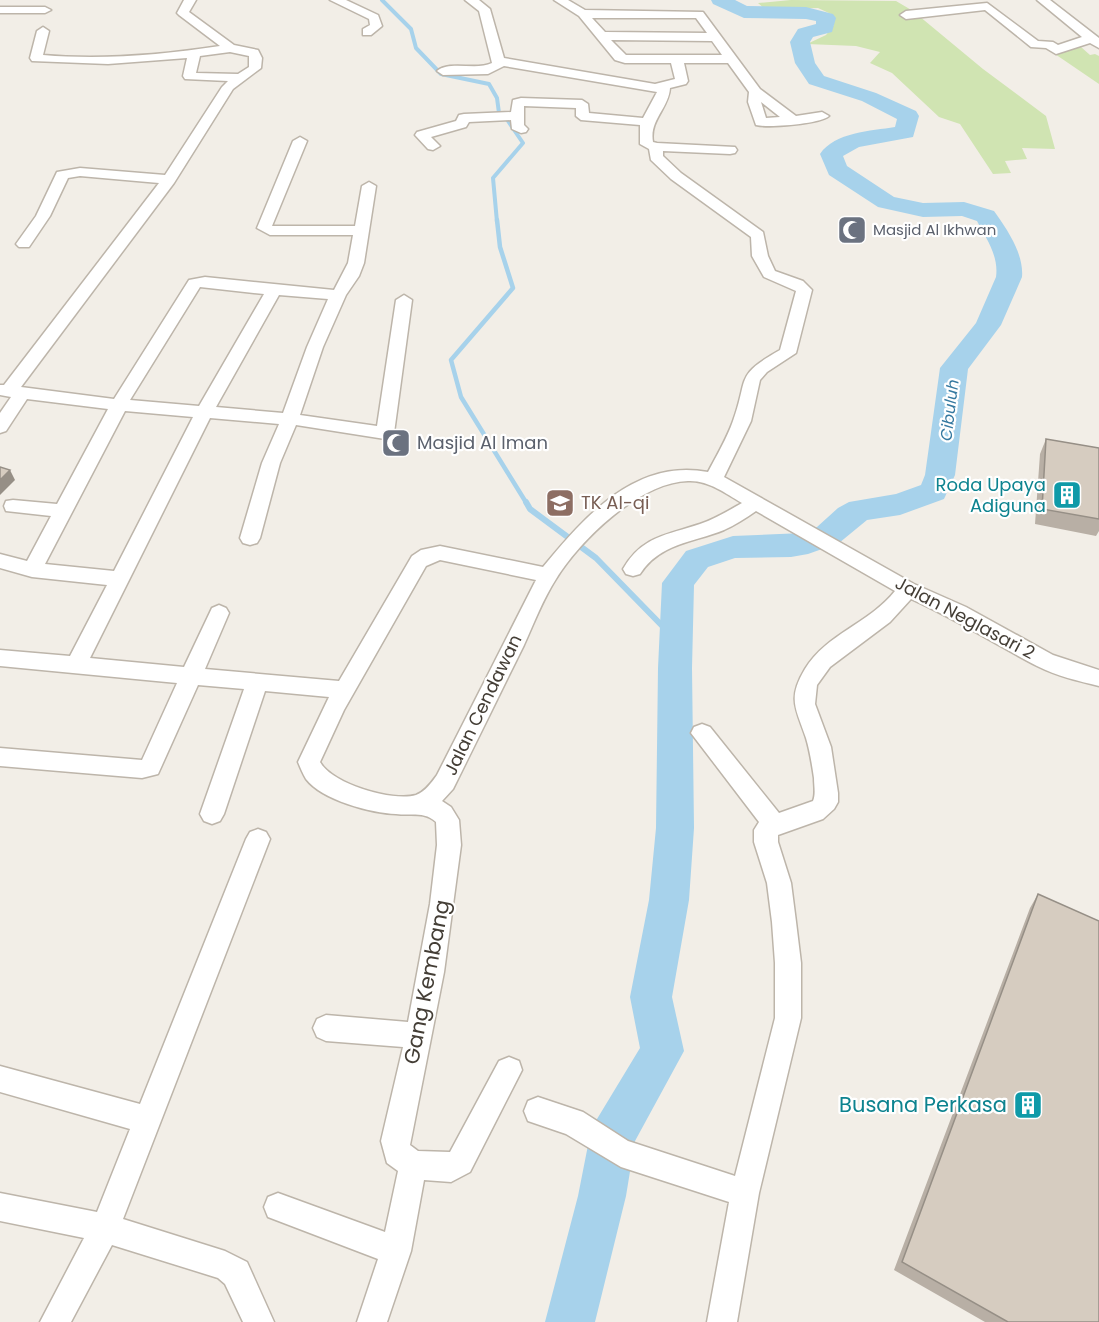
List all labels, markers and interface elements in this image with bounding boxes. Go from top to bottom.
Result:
mosque icon: Masjid Al Ikhwan [836,214,868,246]
place label: Masjid Al Ikhwan [873,219,996,240]
water label: Cibuluh [934,378,965,442]
mosque icon: Masjid Al Iman [380,427,412,459]
place label: Masjid Al Iman [417,430,548,455]
place label: Roda Upaya Adiguna [936,472,1046,518]
building icon: Roda Upaya Adiguna [1051,479,1083,511]
school or university icon: TK Al-qi [544,487,576,519]
place label: TK Al-qi [581,490,649,515]
street label: Jalan Neglasari 2 [891,570,1040,665]
street label: Jalan Cendawan [438,630,528,779]
street label: Gang Kembang [396,897,457,1067]
building icon: Busana Perkasa [1012,1089,1044,1121]
place label: Busana Perkasa [839,1090,1007,1119]

